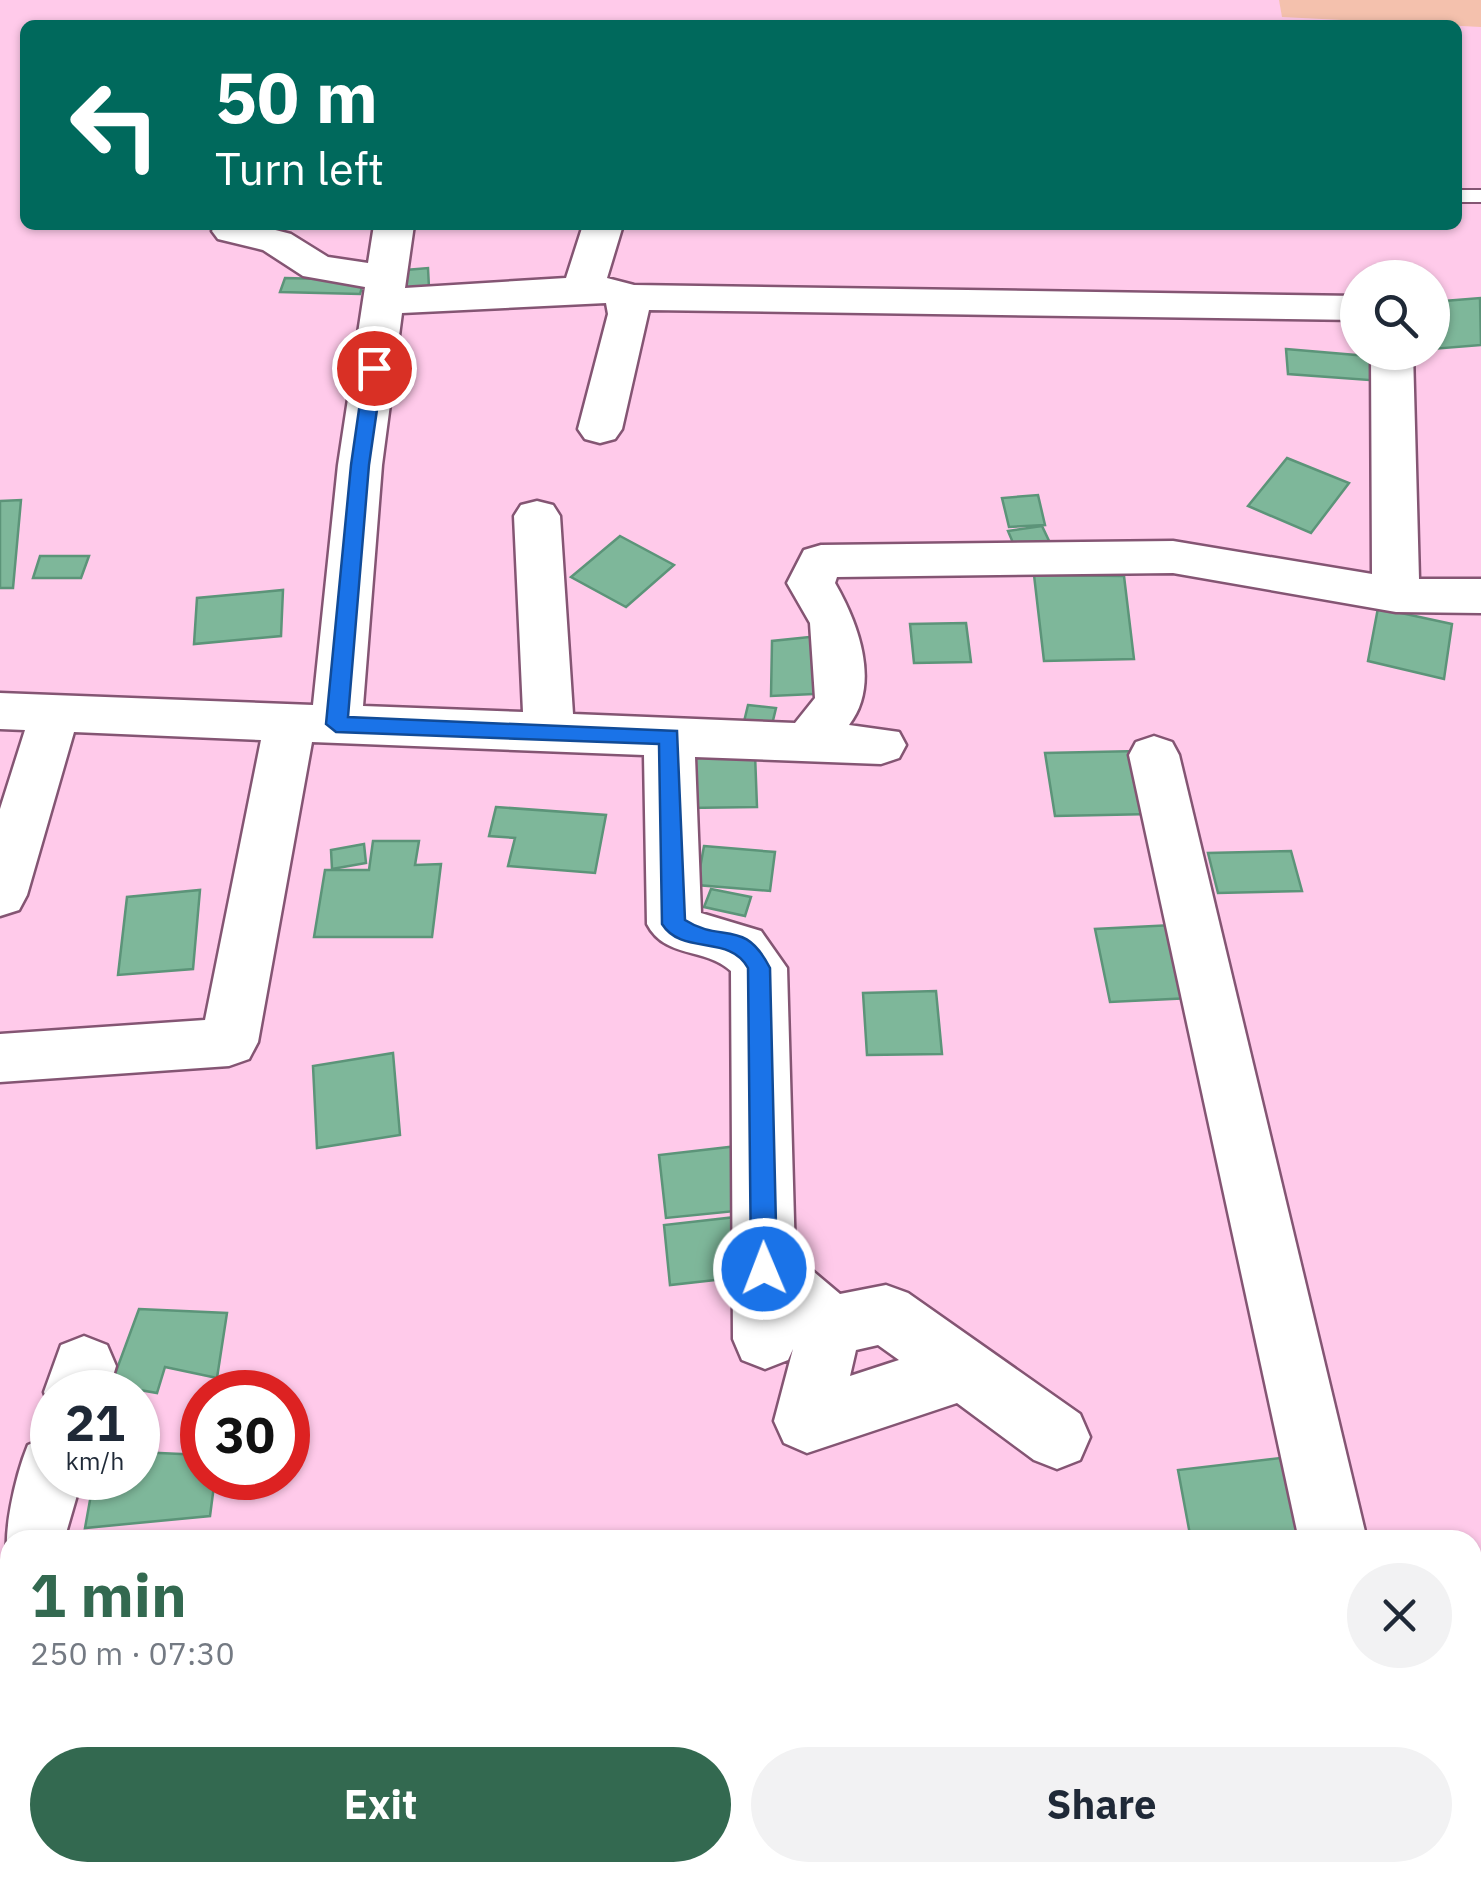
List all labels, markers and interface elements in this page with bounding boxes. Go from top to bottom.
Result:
text: 50 m [215,51,378,142]
icon: left [50,60,180,190]
text: Turn left [215,139,384,197]
map controls [1340,260,1450,370]
button: search [1340,260,1450,370]
pin [332,326,417,411]
icon: arrive [347,341,402,396]
position arrow [712,1217,816,1321]
speed limit sign: 30 [180,1370,310,1500]
text: 21 [65,1390,125,1455]
text: km/h [66,1444,124,1477]
text: 1 min [30,1555,187,1634]
button: close [1347,1563,1452,1668]
text: 250 m · 07:30 [30,1632,235,1674]
button: Exit [30,1747,731,1862]
button: Share [751,1747,1452,1862]

